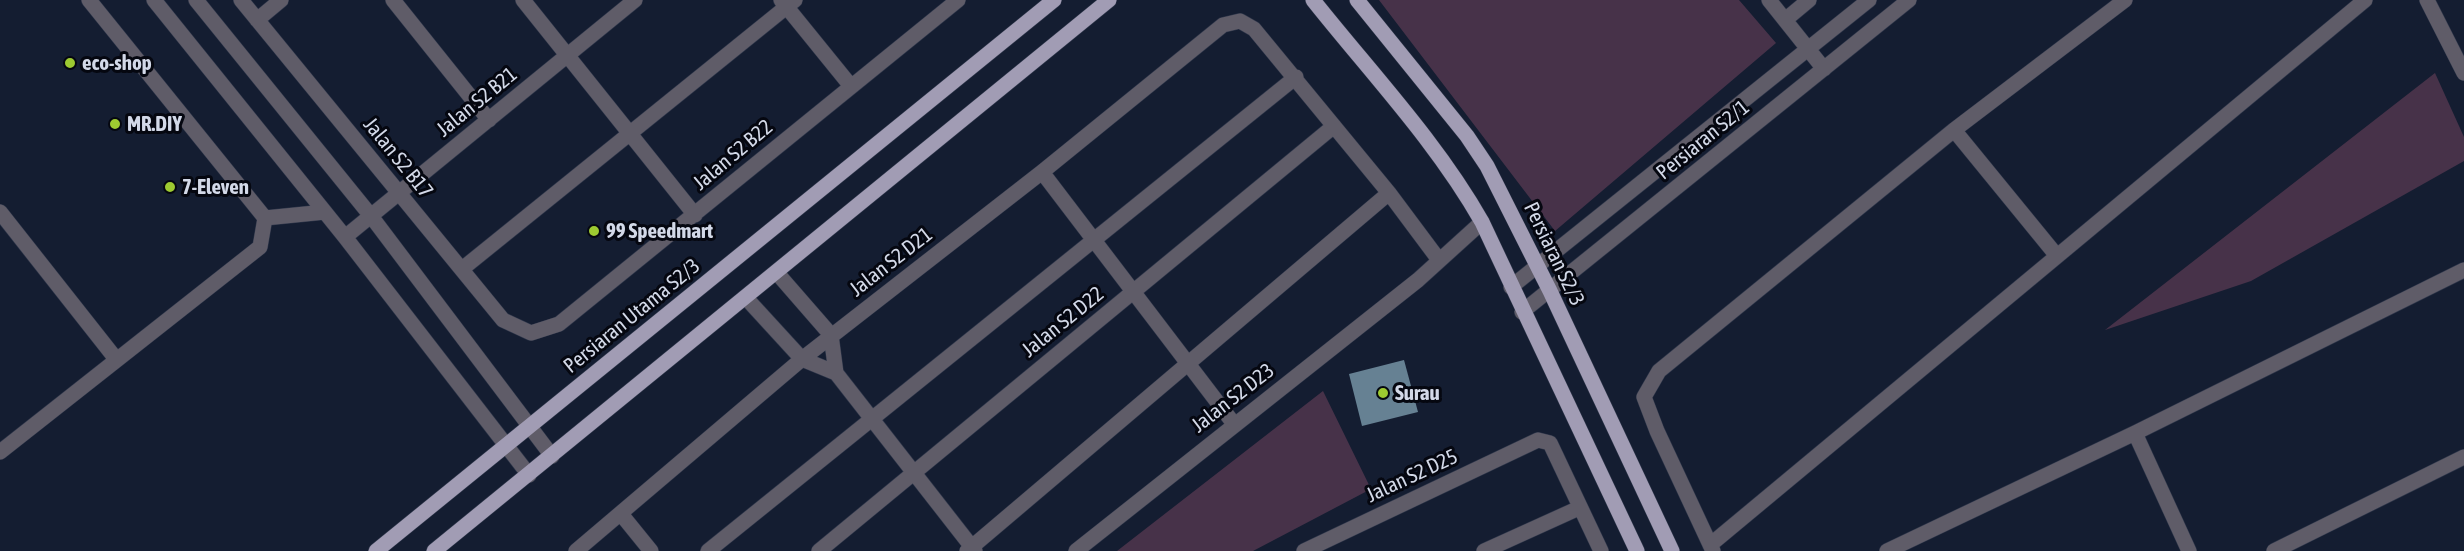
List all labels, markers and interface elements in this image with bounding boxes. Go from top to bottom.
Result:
place label: eco-shop [82,50,152,76]
marker: eco-shop [63,56,77,70]
street label: Jalan S2 B21 [432,62,522,142]
street label: Persiaran S2/1 [1652,95,1754,185]
place label: MR.DIY [127,111,182,137]
street label: Jalan S2 B17 [358,113,438,203]
street label: Jalan S2 B22 [688,114,778,196]
marker: MR.DIY [108,117,122,131]
place label: 7-Eleven [182,174,249,200]
marker: 7-Eleven [163,180,177,194]
street label: Persiaran S2/3 [1518,198,1590,310]
place label: 99 Speedmart [606,218,713,244]
street label: Jalan S2 D21 [845,222,937,302]
marker: 99 Speedmart [587,224,601,238]
street label: Persiaran Utama S2/3 [559,253,705,379]
street label: Jalan S2 D22 [1017,281,1109,363]
street label: Jalan S2 D23 [1187,358,1279,438]
place label: Surau [1395,380,1440,406]
marker: Surau [1376,386,1390,400]
street label: Jalan S2 D25 [1362,444,1462,508]

